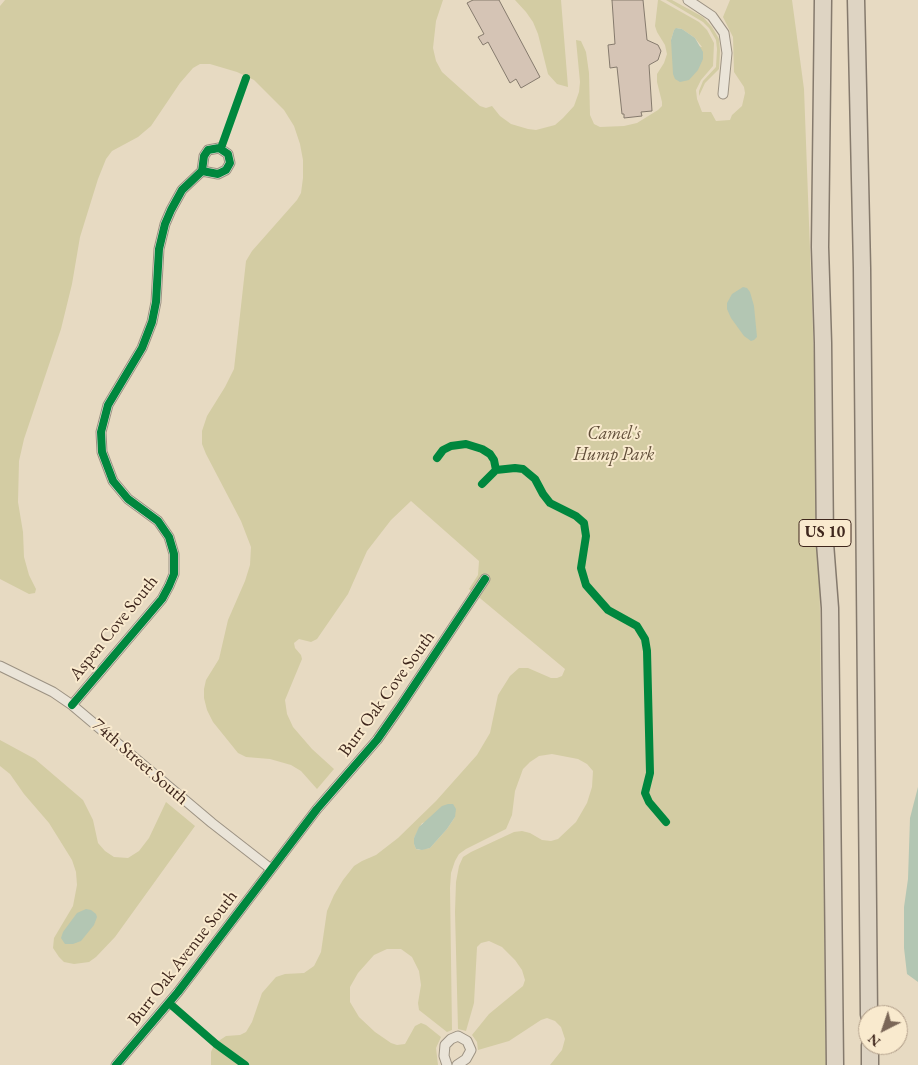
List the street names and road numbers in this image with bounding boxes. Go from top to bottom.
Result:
road number: US 10 [799,520,851,546]
street label: Aspen Cove South [65,571,163,685]
street label: Burr Oak Cove South [334,627,440,761]
street label: 74th Street South [87,714,193,810]
street label: Burr Oak Avenue South [124,886,242,1030]

